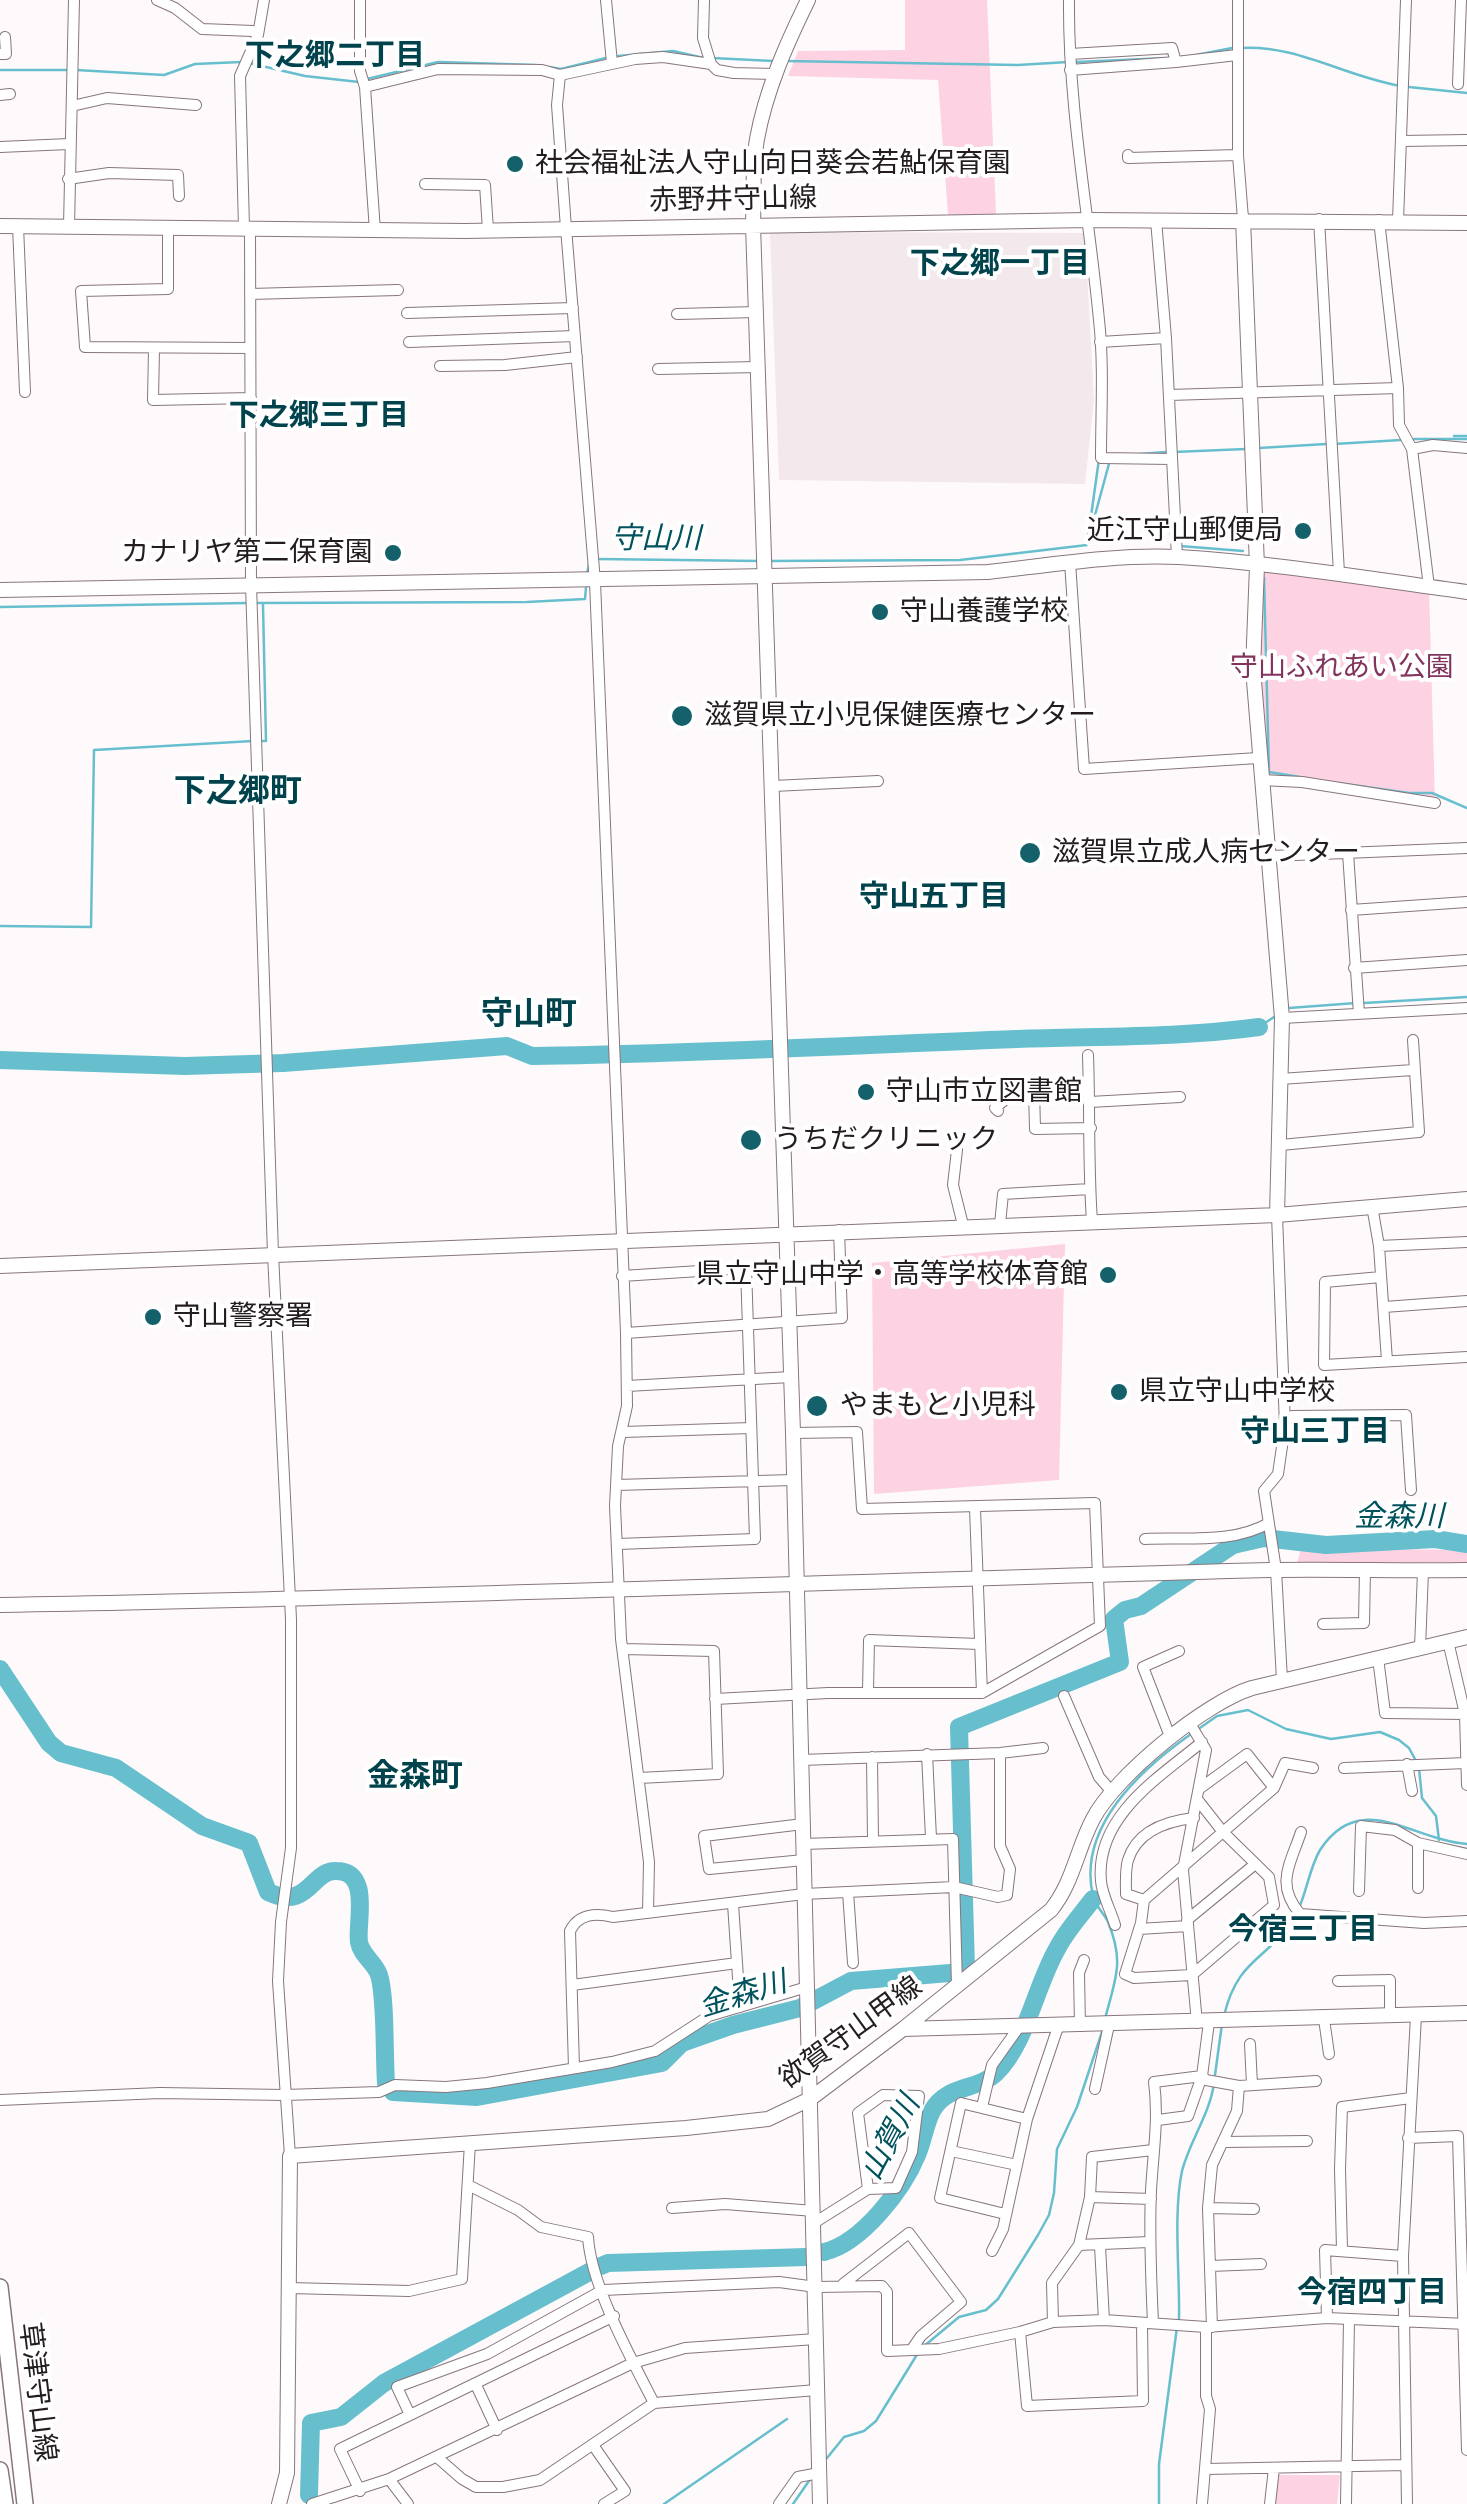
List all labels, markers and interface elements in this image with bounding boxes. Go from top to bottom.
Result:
district label: 下之郷二丁目 [245,38,425,74]
place label: 社会福祉法人守山向日葵会若鮎保育園 [535,147,1011,181]
marker: 社会福祉法人守山向日葵会若鮎保育園 [504,153,526,175]
street label: 赤野井守山線 [649,182,817,218]
district label: 下之郷一丁目 [910,246,1090,282]
district label: 下之郷三丁目 [229,398,409,434]
place label: 近江守山郵便局 [1087,514,1283,548]
marker: 近江守山郵便局 [1292,520,1314,542]
water label: 守山川 [611,521,701,557]
place label: カナリヤ第二保育園 [121,536,373,570]
marker: カナリヤ第二保育園 [382,542,404,564]
place label: 守山養護学校 [900,595,1068,629]
marker: 守山養護学校 [869,601,891,623]
park label: 守山ふれあい公園 [1230,651,1454,685]
place label: 滋賀県立小児保健医療センター [704,699,1096,733]
marker: 滋賀県立小児保健医療センター [669,703,695,729]
district label: 下之郷町 [174,773,302,811]
place label: 滋賀県立成人病センター [1052,836,1360,870]
marker: 滋賀県立成人病センター [1017,840,1043,866]
district label: 守山五丁目 [859,879,1009,915]
district label: 守山町 [481,996,577,1034]
place label: 守山市立図書館 [886,1075,1082,1109]
marker: 守山市立図書館 [855,1081,877,1103]
place label: うちだクリニック [774,1123,998,1157]
marker: うちだクリニック [738,1127,764,1153]
place label: 県立守山中学・高等学校体育館 [696,1258,1088,1292]
marker: 県立守山中学・高等学校体育館 [1097,1264,1119,1286]
place label: 守山警察署 [173,1300,313,1334]
marker: 守山警察署 [142,1306,164,1328]
place label: 県立守山中学校 [1139,1375,1335,1409]
marker: 県立守山中学校 [1108,1381,1130,1403]
place label: やまもと小児科 [840,1389,1036,1423]
marker: やまもと小児科 [804,1393,830,1419]
district label: 守山三丁目 [1240,1414,1390,1450]
water label: 金森川 [1354,1499,1444,1535]
district label: 金森町 [367,1758,463,1796]
district label: 今宿三丁目 [1228,1912,1378,1948]
water label: 金森川 [695,1965,791,2025]
street label: 欲賀守山甲線 [773,1970,929,2096]
water label: 山賀川 [854,2090,928,2186]
district label: 今宿四丁目 [1297,2275,1447,2311]
street label: 草津守山線 [12,2320,62,2464]

